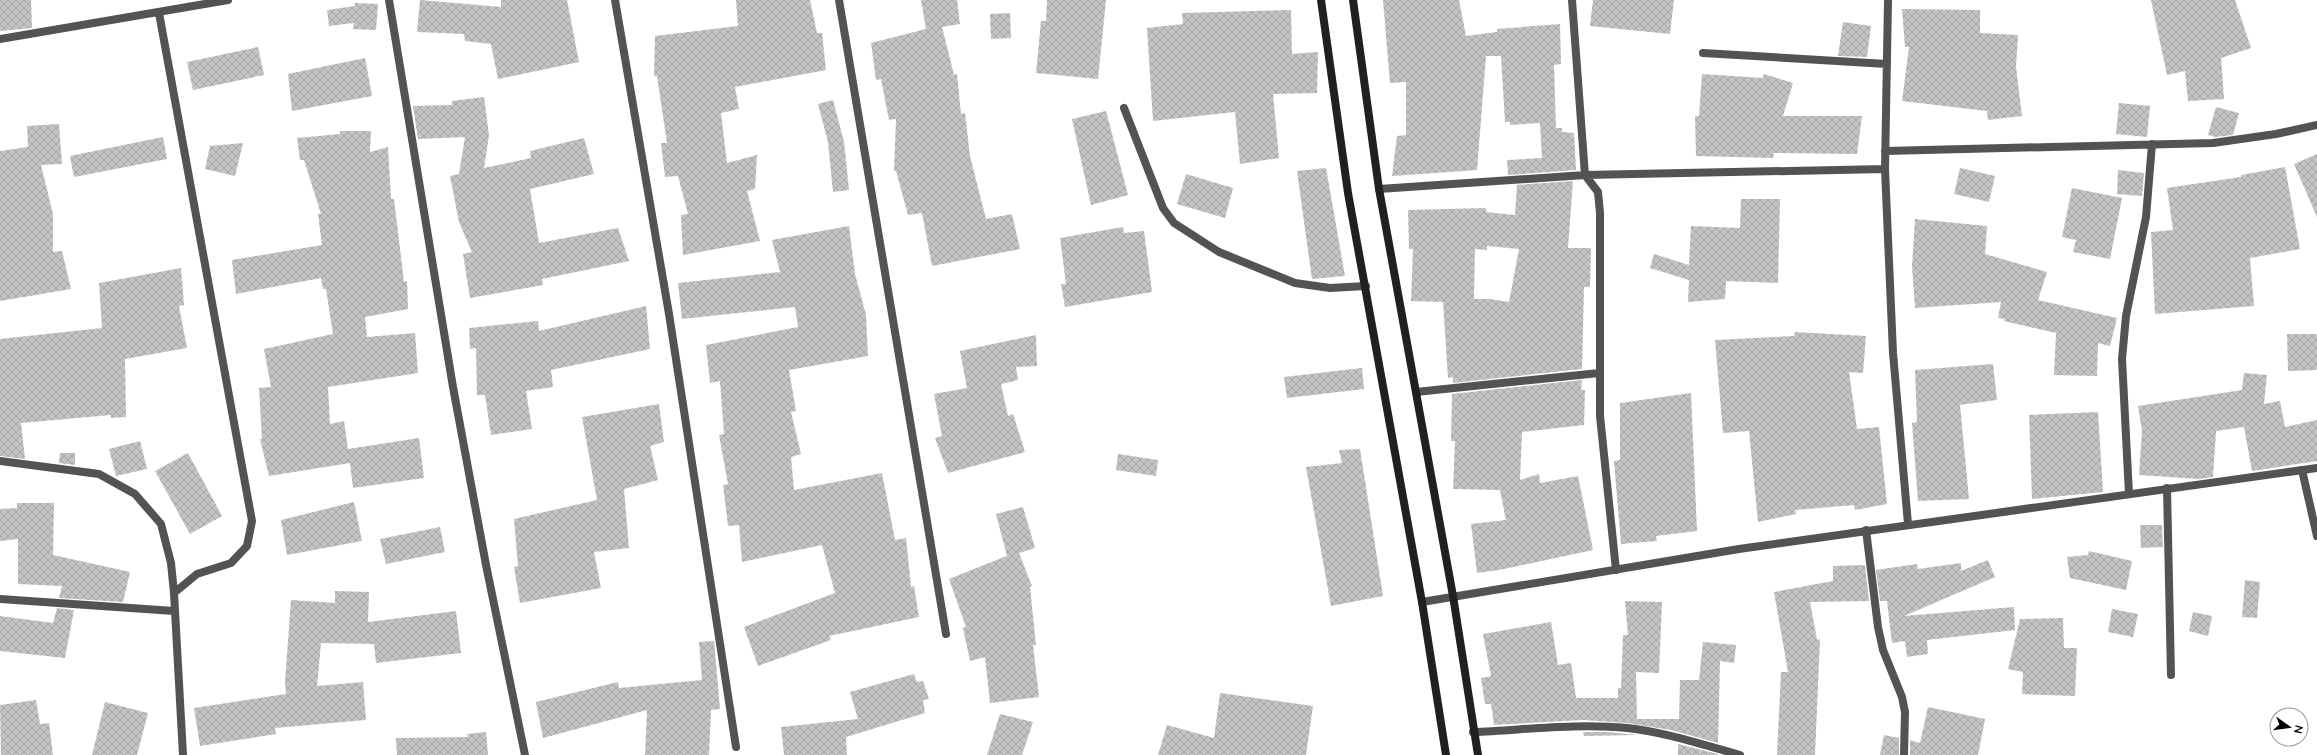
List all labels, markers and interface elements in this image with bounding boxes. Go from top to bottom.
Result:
north arrow [2269,707,2309,747]
text: N [2290,723,2306,735]

